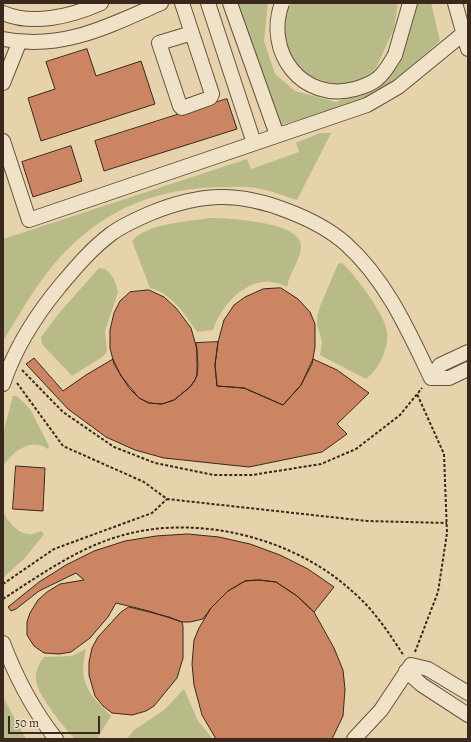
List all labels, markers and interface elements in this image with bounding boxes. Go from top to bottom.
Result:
scale bar [10,708,102,734]
text: 50 m [15,715,39,731]

